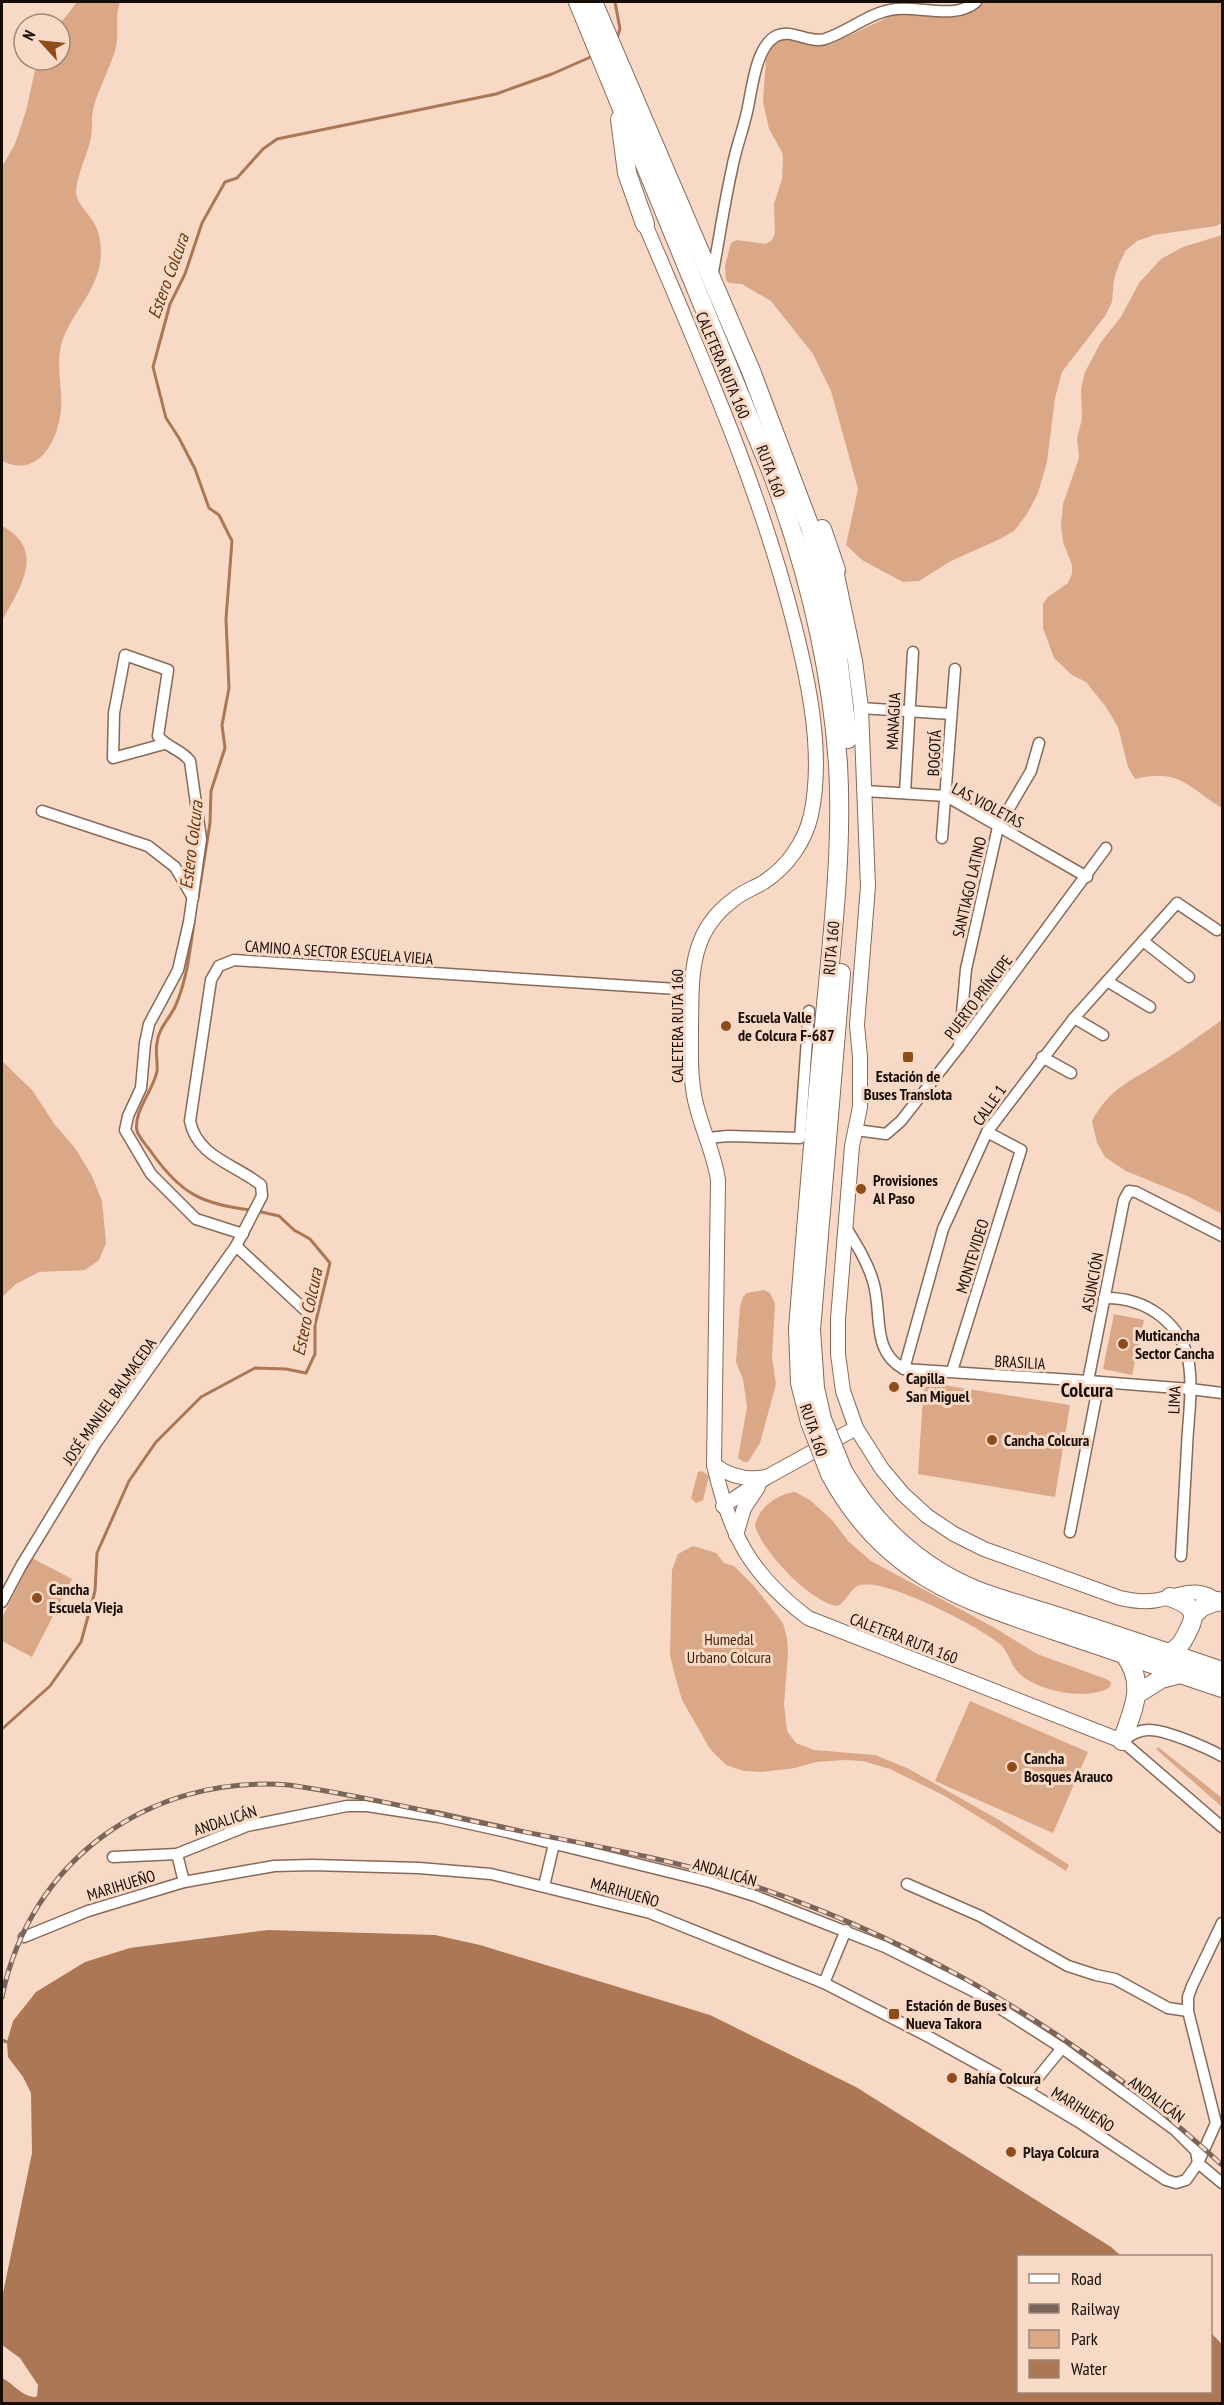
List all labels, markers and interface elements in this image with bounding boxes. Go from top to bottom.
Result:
north arrow [12,12,72,72]
text: N [18,27,40,44]
water label: Estero Colcura [142,230,194,322]
street label: CALETERA RUTA 160 [692,309,754,421]
street label: RUTA 160 [752,442,790,500]
street label: MANAGUA [882,691,905,750]
street label: BOGOTÁ [923,729,945,777]
street label: LAS VIOLETAS [949,778,1027,832]
water label: Estero Colcura [174,799,208,890]
street label: SANTIAGO LATINO [948,834,990,939]
street label: RUTA 160 [819,920,843,976]
street label: CAMINO A SECTOR ESCUELA VIEJA [244,935,434,969]
street label: PUERTO PRÍNCIPE [940,951,1016,1043]
street label: CALETERA RUTA 160 [667,969,687,1083]
place label: Escuela Valle de Colcura F-687 [738,1007,835,1045]
marker: Escuela Valle de Colcura F-687 [719,1019,733,1033]
marker: Estación de Buses Translota [901,1050,915,1064]
place label: Estación de Buses Translota [864,1066,953,1104]
street label: CALLE 1 [968,1081,1010,1129]
place label: Provisiones Al Paso [872,1170,938,1208]
marker: Provisiones Al Paso [854,1182,868,1196]
street label: MONTEVIDEO [951,1216,993,1296]
street label: ASUNCIÓN [1076,1251,1108,1313]
water label: Estero Colcura [287,1265,328,1358]
place label: Muticancha Sector Cancha [1135,1325,1215,1363]
street label: JOSÉ MANUEL BALMACEDA [57,1334,160,1469]
marker: Muticancha Sector Cancha [1116,1337,1130,1351]
street label: BRASILIA [994,1351,1046,1373]
place label: Capilla San Miguel [906,1368,969,1406]
district label: Colcura [1061,1377,1113,1403]
marker: Capilla San Miguel [887,1380,901,1394]
street label: LIMA [1163,1385,1185,1415]
street label: RUTA 160 [796,1401,832,1459]
place label: Cancha Colcura [1004,1430,1090,1450]
marker: Cancha Colcura [985,1433,999,1447]
place label: Cancha Escuela Vieja [49,1579,124,1617]
marker: Cancha Escuela Vieja [30,1591,44,1605]
street label: CALETERA RUTA 160 [847,1608,961,1668]
park label: Humedal Urbano Colcura [687,1629,771,1667]
place label: Cancha Bosques Arauco [1024,1748,1113,1786]
marker: Cancha Bosques Arauco [1005,1760,1019,1774]
street label: ANDALICÁN [191,1800,259,1840]
street label: ANDALICÁN [691,1853,759,1891]
street label: MARIHUEÑO [84,1865,158,1905]
street label: MARIHUEÑO [588,1873,662,1911]
place label: Estación de Buses Nueva Takora [906,1995,1007,2033]
marker: Estación de Buses Nueva Takora [887,2007,901,2021]
place label: Bahía Colcura [964,2068,1041,2088]
marker: Bahía Colcura [945,2071,959,2085]
street label: ANDALICÁN [1125,2071,1189,2127]
street label: MARIHUEÑO [1048,2082,1118,2136]
place label: Playa Colcura [1023,2142,1100,2162]
marker: Playa Colcura [1004,2145,1018,2159]
legend [1017,2255,1212,2393]
text: Road [1071,2267,1102,2290]
text: Railway [1071,2297,1120,2320]
text: Park [1071,2327,1098,2350]
text: Water [1071,2357,1107,2380]

